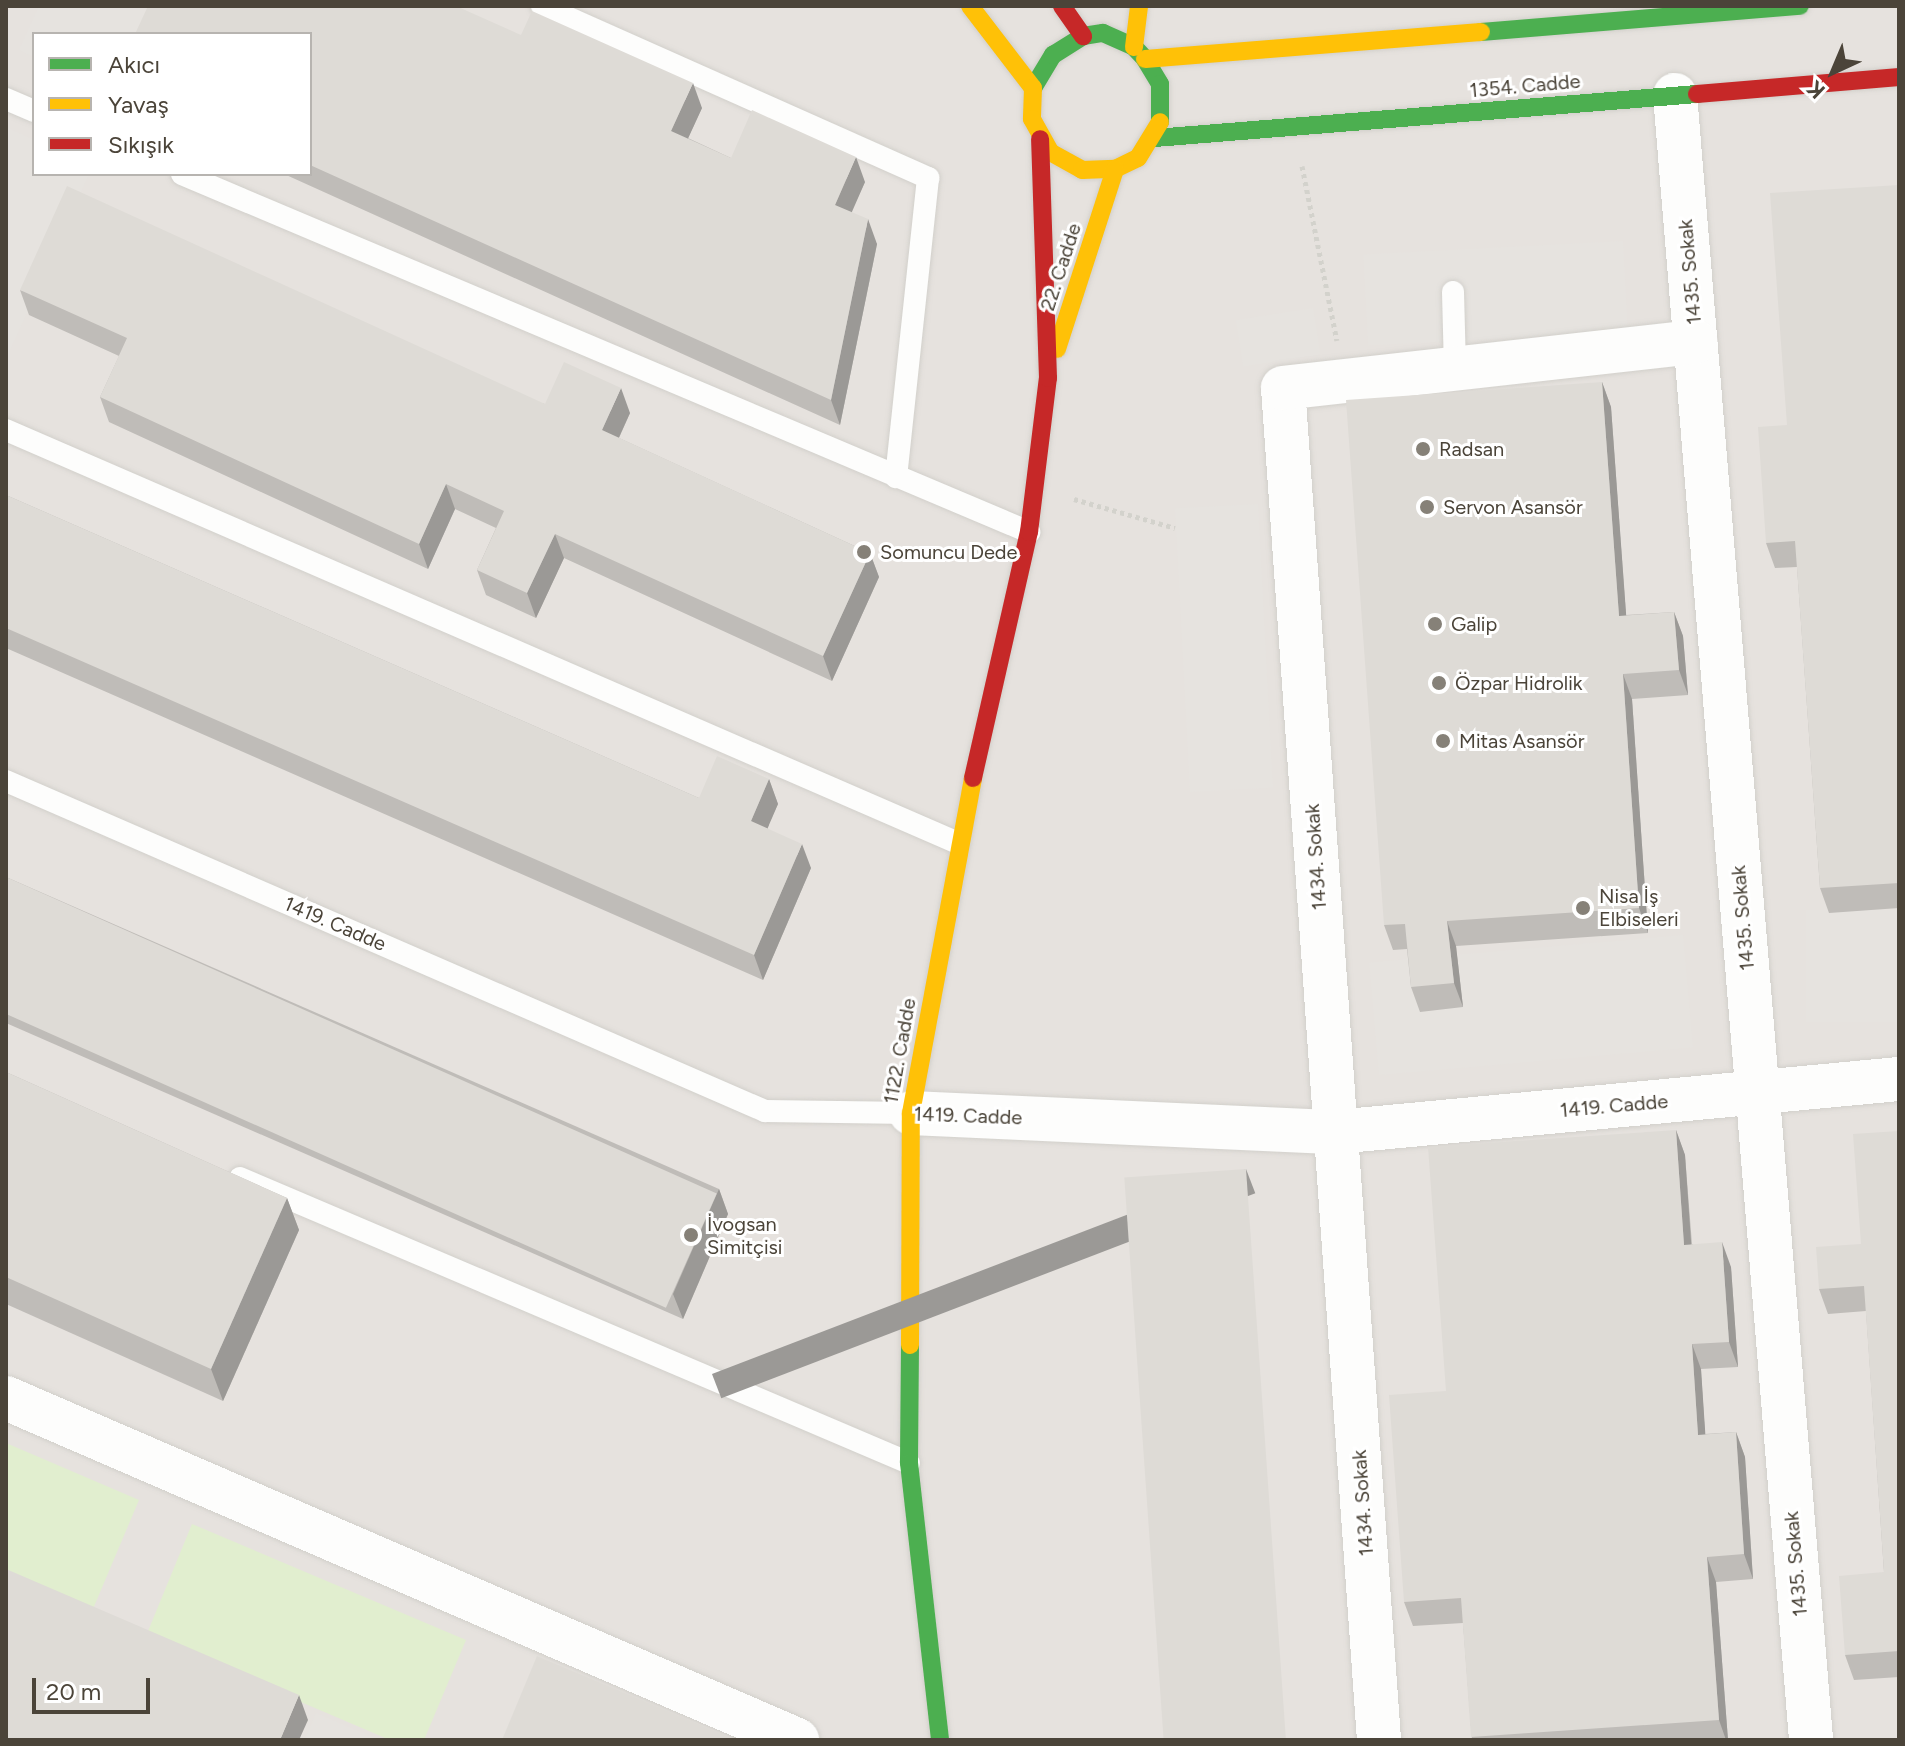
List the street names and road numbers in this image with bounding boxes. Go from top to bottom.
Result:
street label: 1354. Cadde [1469,69,1581,103]
street label: 1435. Sokak [1673,218,1707,326]
street label: 22. Cadde [1036,220,1086,314]
street label: 1434. Sokak [1300,803,1332,911]
street label: 1435. Sokak [1726,864,1760,972]
street label: 1419. Cadde [280,892,390,956]
street label: 1122. Cadde [879,996,921,1106]
street label: 1419. Cadde [1559,1089,1669,1123]
street label: 1419. Cadde [913,1102,1023,1130]
street label: 1434. Sokak [1347,1449,1379,1557]
street label: 1435. Sokak [1779,1510,1813,1618]

